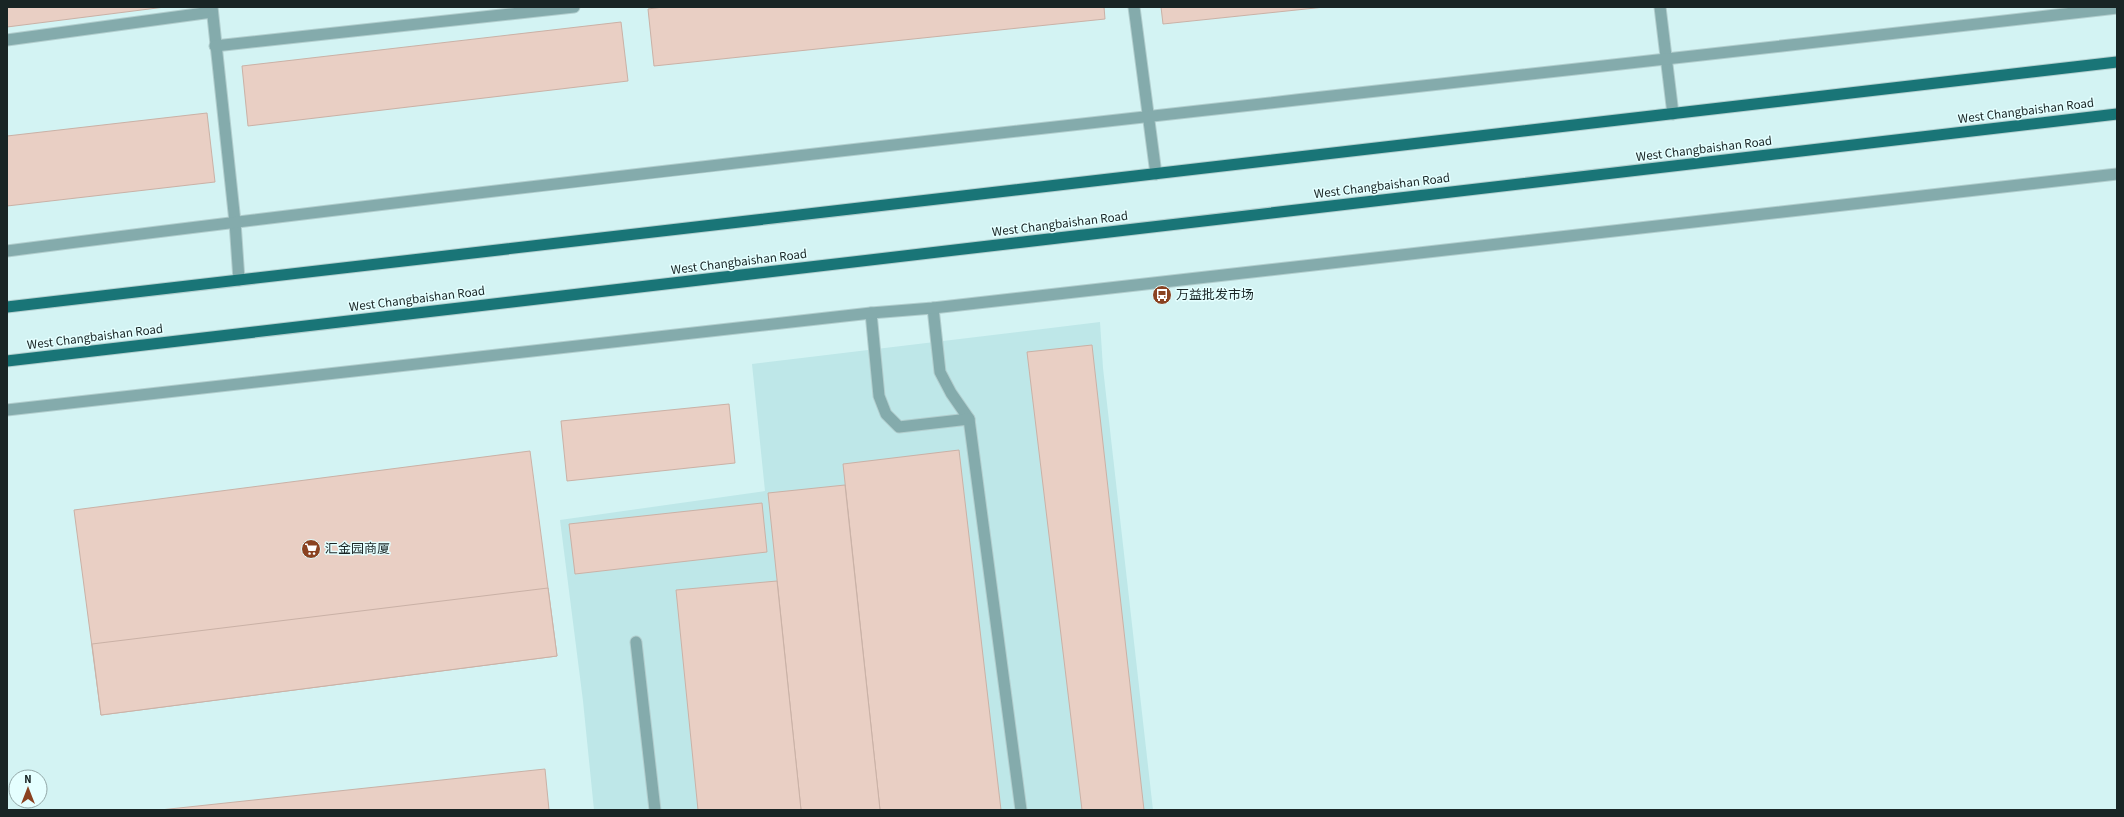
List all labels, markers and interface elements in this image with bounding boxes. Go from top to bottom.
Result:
street label: West Changbaishan Road [1957,94,2095,128]
street label: West Changbaishan Road [1635,132,1773,166]
street label: West Changbaishan Road [1313,169,1451,203]
street label: West Changbaishan Road [991,207,1129,241]
street label: West Changbaishan Road [670,245,808,279]
street label: West Changbaishan Road [348,282,486,316]
bus stop icon: 万益批发市场 [1151,284,1173,306]
place label: 万益批发市场 [1176,286,1254,304]
street label: West Changbaishan Road [26,320,164,354]
supermarket icon: 汇金园商厦 [300,538,322,560]
place label: 汇金园商厦 [325,540,390,558]
north arrow [8,769,48,809]
text: N [24,772,32,787]

